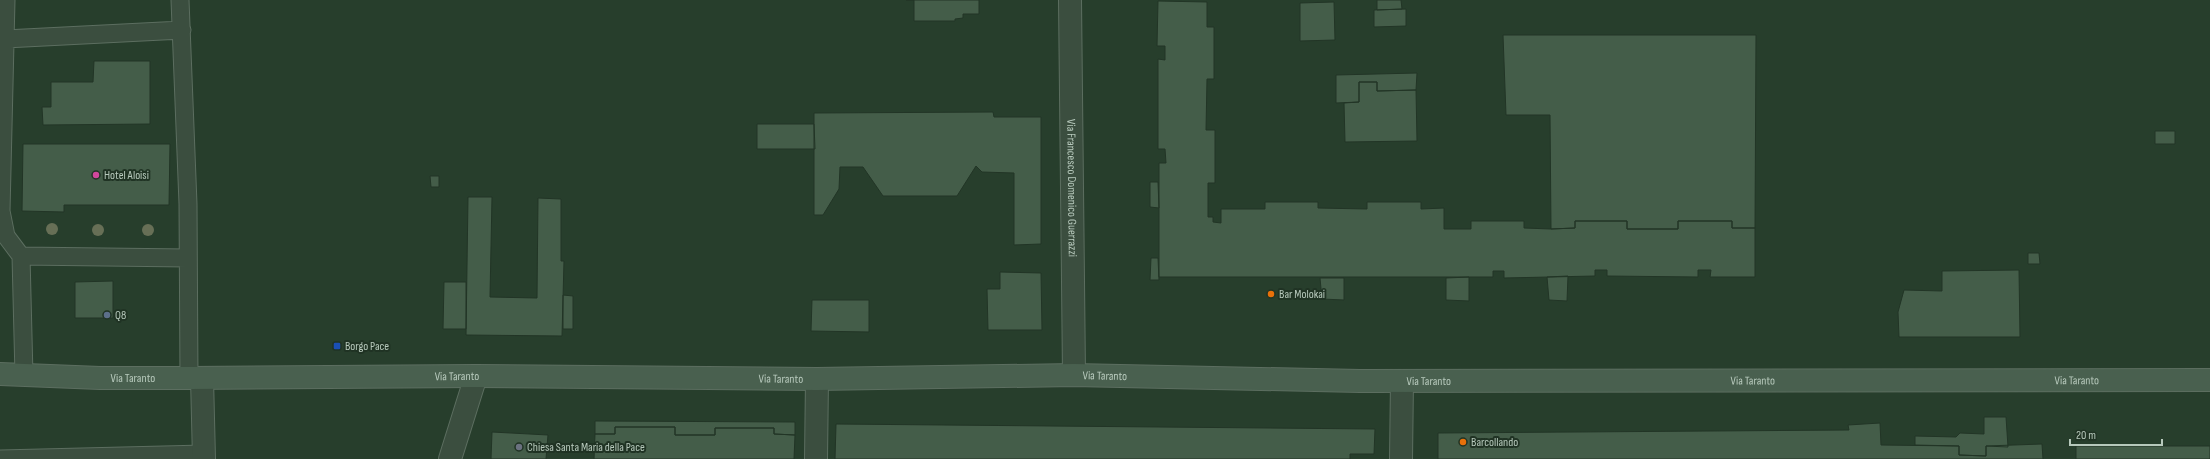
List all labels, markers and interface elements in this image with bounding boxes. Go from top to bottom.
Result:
street label: Via Francesco Domenico Guerrazzi [1063,119,1080,257]
place label: Hotel Aloisi [104,168,149,183]
marker: Hotel Aloisi [91,170,101,180]
place label: Bar Molokai [1279,287,1325,302]
marker: Bar Molokai [1266,289,1276,299]
place label: Q8 [115,308,126,323]
marker: Q8 [102,310,112,320]
place label: Borgo Pace [345,339,389,354]
marker: Borgo Pace [332,341,342,351]
street label: Via Taranto [1082,368,1127,384]
street label: Via Taranto [435,369,479,384]
street label: Via Taranto [111,371,155,386]
street label: Via Taranto [759,371,803,387]
street label: Via Taranto [2055,373,2099,388]
street label: Via Taranto [1407,374,1451,389]
street label: Via Taranto [1731,374,1775,389]
scale bar [2070,421,2162,447]
text: 20 m [2076,428,2096,443]
place label: Barcollando [1471,435,1518,450]
marker: Barcollando [1458,437,1468,447]
place label: Chiesa Santa Maria della Pace [527,440,645,455]
marker: Chiesa Santa Maria della Pace [514,442,524,452]

